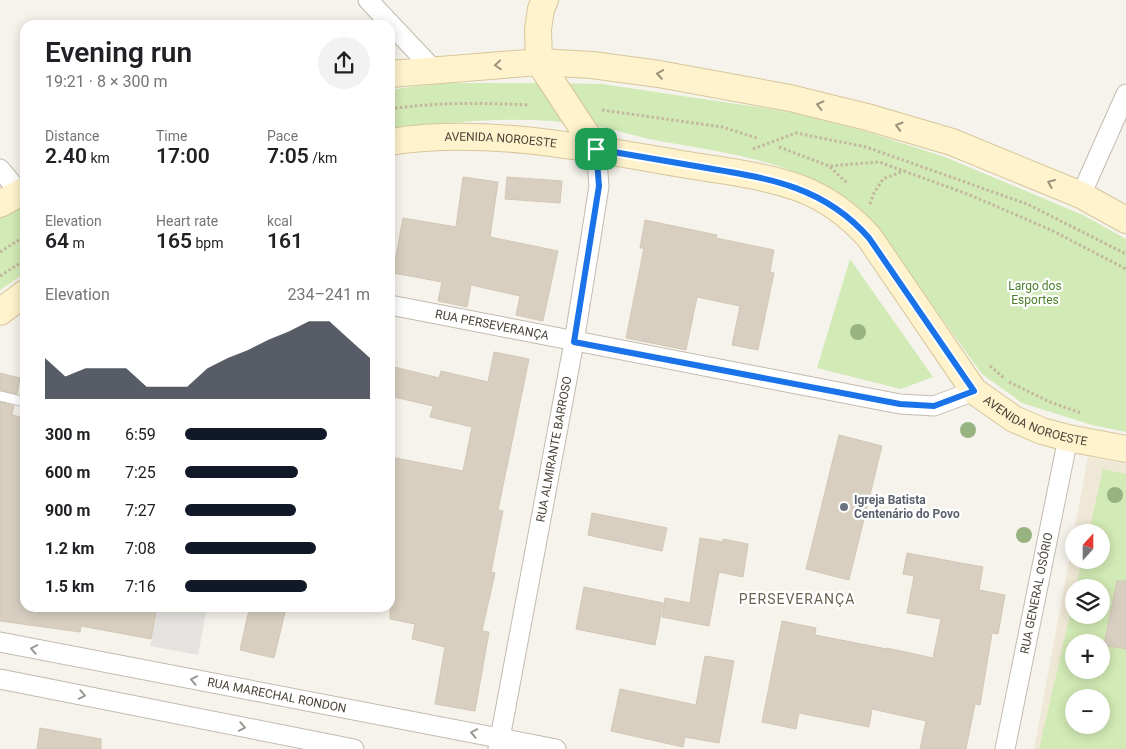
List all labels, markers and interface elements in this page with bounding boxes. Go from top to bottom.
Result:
text: Evening run [45,36,192,69]
button: share [318,37,370,89]
one-way arrow [494,60,502,71]
one-way arrow [656,70,665,80]
text: 19:21 · 8 × 300 m [45,72,167,91]
one-way arrow [815,100,824,111]
one-way arrow [895,121,904,132]
text: Distance [45,128,100,144]
text: Time [156,128,187,144]
text: Pace [267,128,298,144]
pin [575,128,617,170]
street label: AVENIDA NOROESTE [444,130,558,151]
icon: arrive [582,135,610,163]
text: 2.40 [45,144,87,168]
text: 17:00 [156,144,210,168]
text: 7:05 [267,144,309,168]
text: km [87,150,110,166]
text: /km [309,150,337,166]
one-way arrow [1047,179,1056,190]
text: Elevation [45,213,102,229]
text: Heart rate [156,213,218,229]
text: kcal [267,213,292,229]
text: 64 [45,229,69,253]
text: 165 [156,229,192,253]
text: 161 [267,229,303,253]
text: m [69,235,85,251]
text: bpm [192,235,223,251]
park label: Largo dos Esportes [1008,279,1062,307]
text: Elevation [45,285,110,304]
text: 234–241 m [288,285,370,304]
street label: RUA PERSEVERANÇA [434,307,550,343]
street label: RUA ALMIRANTE BARROSO [533,375,574,523]
street label: AVENIDA NOROESTE [981,393,1089,449]
text: 300 m [45,425,90,444]
text: 6:59 [125,425,156,444]
text: 600 m [45,463,90,482]
text: 7:25 [125,463,156,482]
place label: Igreja Batista Centenário do Povo [854,493,960,521]
text: 900 m [45,501,90,520]
text: 7:27 [125,501,156,520]
marker: Igreja Batista Centenário do Povo [838,501,850,513]
north arrow [1065,524,1110,569]
map controls [1065,524,1110,734]
street label: RUA GENERAL OSÓRIO [1017,531,1056,655]
text: 1.2 km [45,539,94,558]
text: 7:08 [125,539,156,558]
text: 1.5 km [45,577,94,596]
text: 7:16 [125,577,156,596]
button: layers [1065,579,1110,624]
district label: PERSEVERANÇA [739,591,855,607]
button: + [1065,634,1110,679]
one-way arrow [30,645,38,655]
street label: RUA MARECHAL RONDON [206,675,348,716]
one-way arrow [189,676,198,686]
button: − [1065,689,1110,734]
one-way arrow [78,690,87,700]
one-way arrow [237,721,246,731]
one-way arrow [469,729,478,739]

